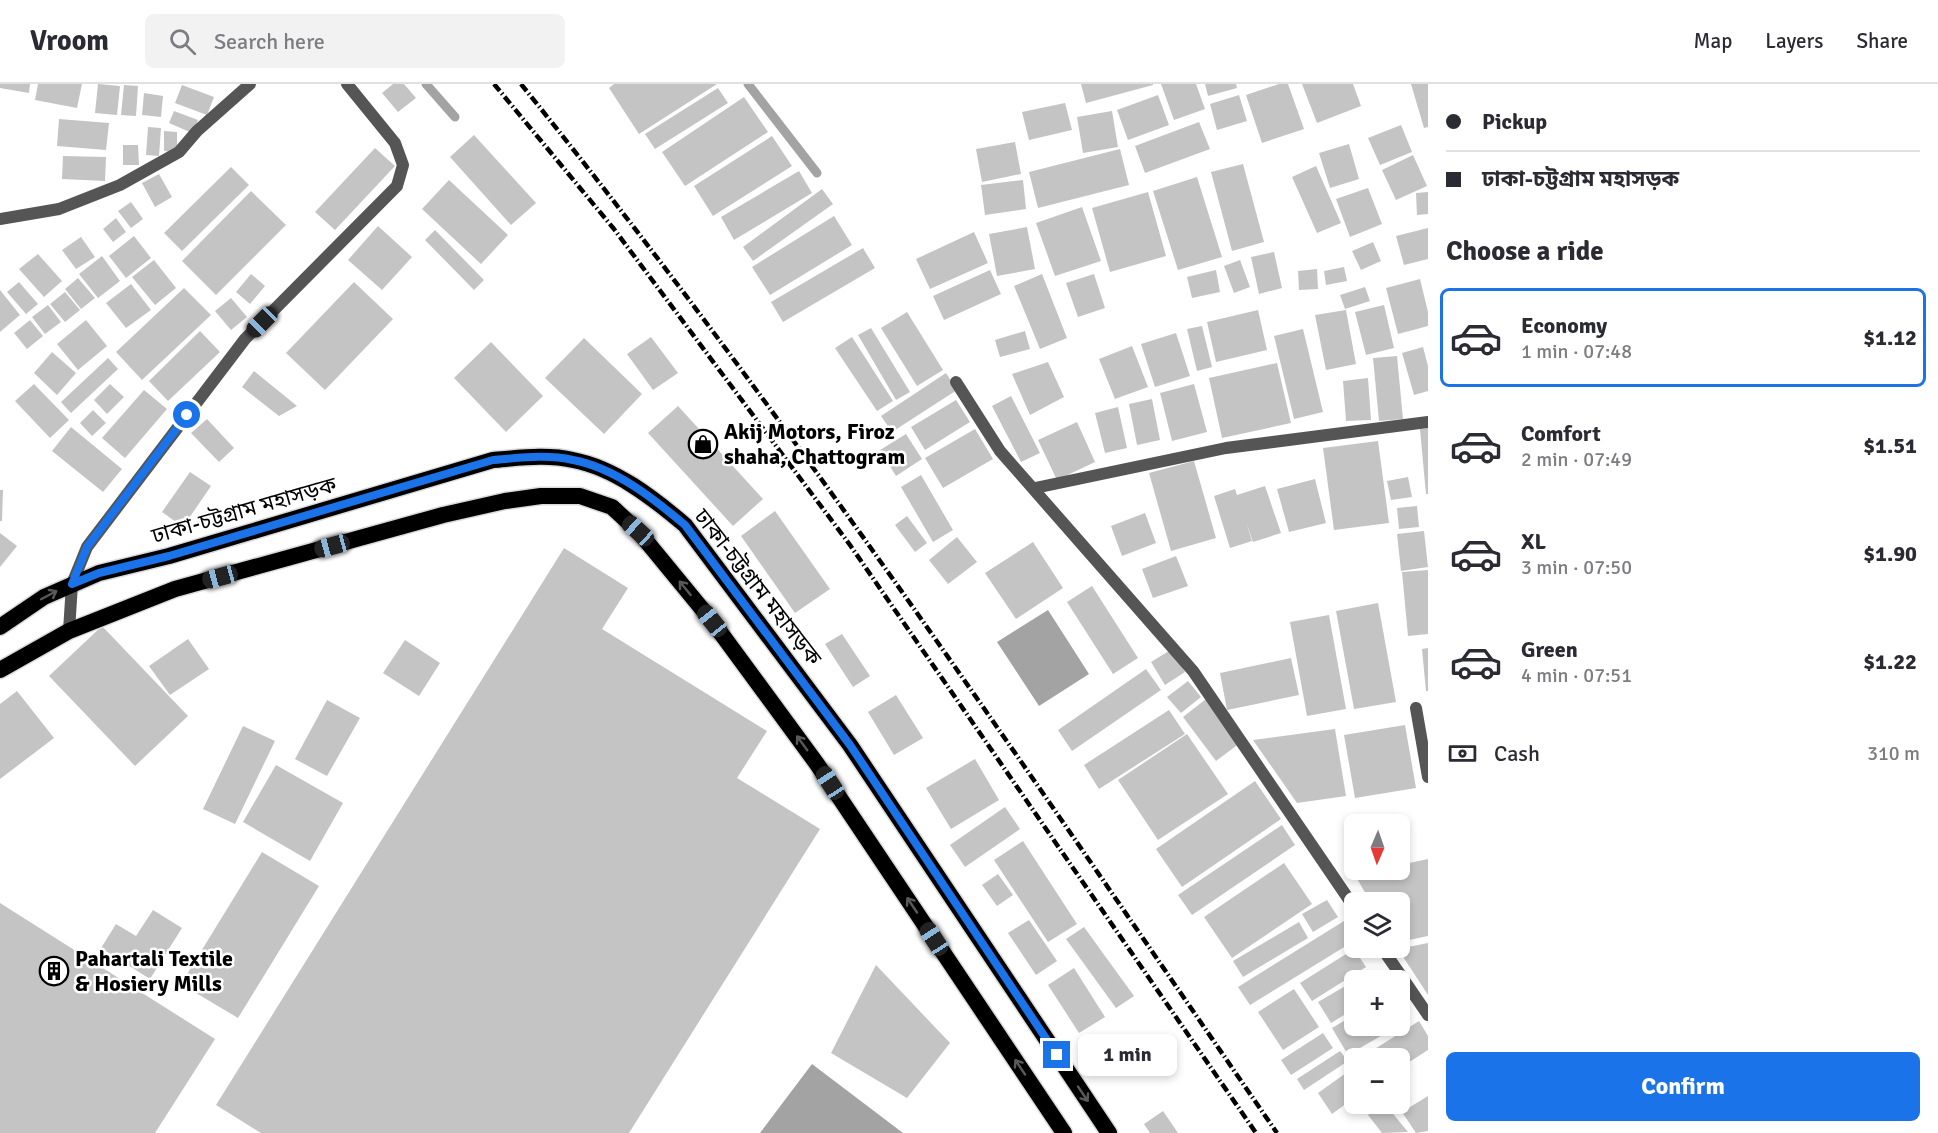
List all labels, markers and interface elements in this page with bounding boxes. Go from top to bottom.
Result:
search box [145,14,565,68]
text: Vroom [30,24,109,58]
icon: search [166,25,199,58]
text: Search here [214,28,325,55]
text: Map [1694,28,1732,54]
text: Layers [1765,28,1823,54]
text: Share [1856,28,1908,54]
text: Pickup [1482,108,1547,135]
text: ঢাকা-চট্টগ্রাম মহাসড়ক [1482,165,1679,192]
text: Choose a ride [1446,235,1604,268]
car [243,303,281,341]
icon: car [1449,311,1503,365]
text: Economy [1521,312,1607,339]
text: $1.12 [1863,324,1917,351]
text: 1 min · 07:48 [1521,339,1632,364]
route start [173,401,200,428]
place label: Akij Motors, Firoz shaha, Chattogram [724,418,905,470]
icon: car [1449,419,1503,473]
text: Comfort [1521,420,1601,447]
shop icon: Akij Motors, Firoz shaha, Chattogram [687,428,719,460]
text: $1.51 [1863,432,1917,459]
text: 2 min · 07:49 [1521,447,1632,472]
street label: ঢাকা-চট্টগ্রাম মহাসড়ক [148,471,340,550]
street label: ঢাকা-চট্টগ্রাম মহাসড়ক [688,503,828,671]
car [619,512,657,550]
icon: car [1449,527,1503,581]
text: XL [1521,528,1546,555]
car [312,533,352,559]
text: $1.90 [1863,540,1917,567]
text: 3 min · 07:50 [1521,555,1632,580]
car [200,564,240,590]
one-way arrow [678,581,692,596]
one-way arrow [40,589,57,601]
car [694,601,730,641]
icon: car [1449,635,1503,689]
text: Green [1521,636,1578,663]
text: $1.22 [1863,648,1917,675]
text: 4 min · 07:51 [1521,663,1632,688]
one-way arrow [796,736,808,752]
icon: cash [1446,737,1479,770]
text: Cash [1494,740,1540,767]
text: 310 m [1867,741,1920,766]
car [813,763,847,803]
north arrow [1344,814,1410,880]
map controls [1344,814,1410,1114]
button: layers [1344,892,1410,958]
one-way arrow [905,897,917,914]
car [917,919,951,959]
place label: Pahartali Textile & Hosiery Mills [75,945,233,997]
building icon: Pahartali Textile & Hosiery Mills [38,955,70,987]
button: + [1344,970,1410,1036]
callout: 1 min [1078,1034,1177,1076]
route end [1043,1041,1070,1068]
text: 1 min [1103,1042,1152,1067]
button: − [1344,1048,1410,1114]
button: Confirm [1446,1052,1920,1121]
one-way arrow [1014,1059,1026,1076]
one-way arrow [1077,1085,1089,1102]

